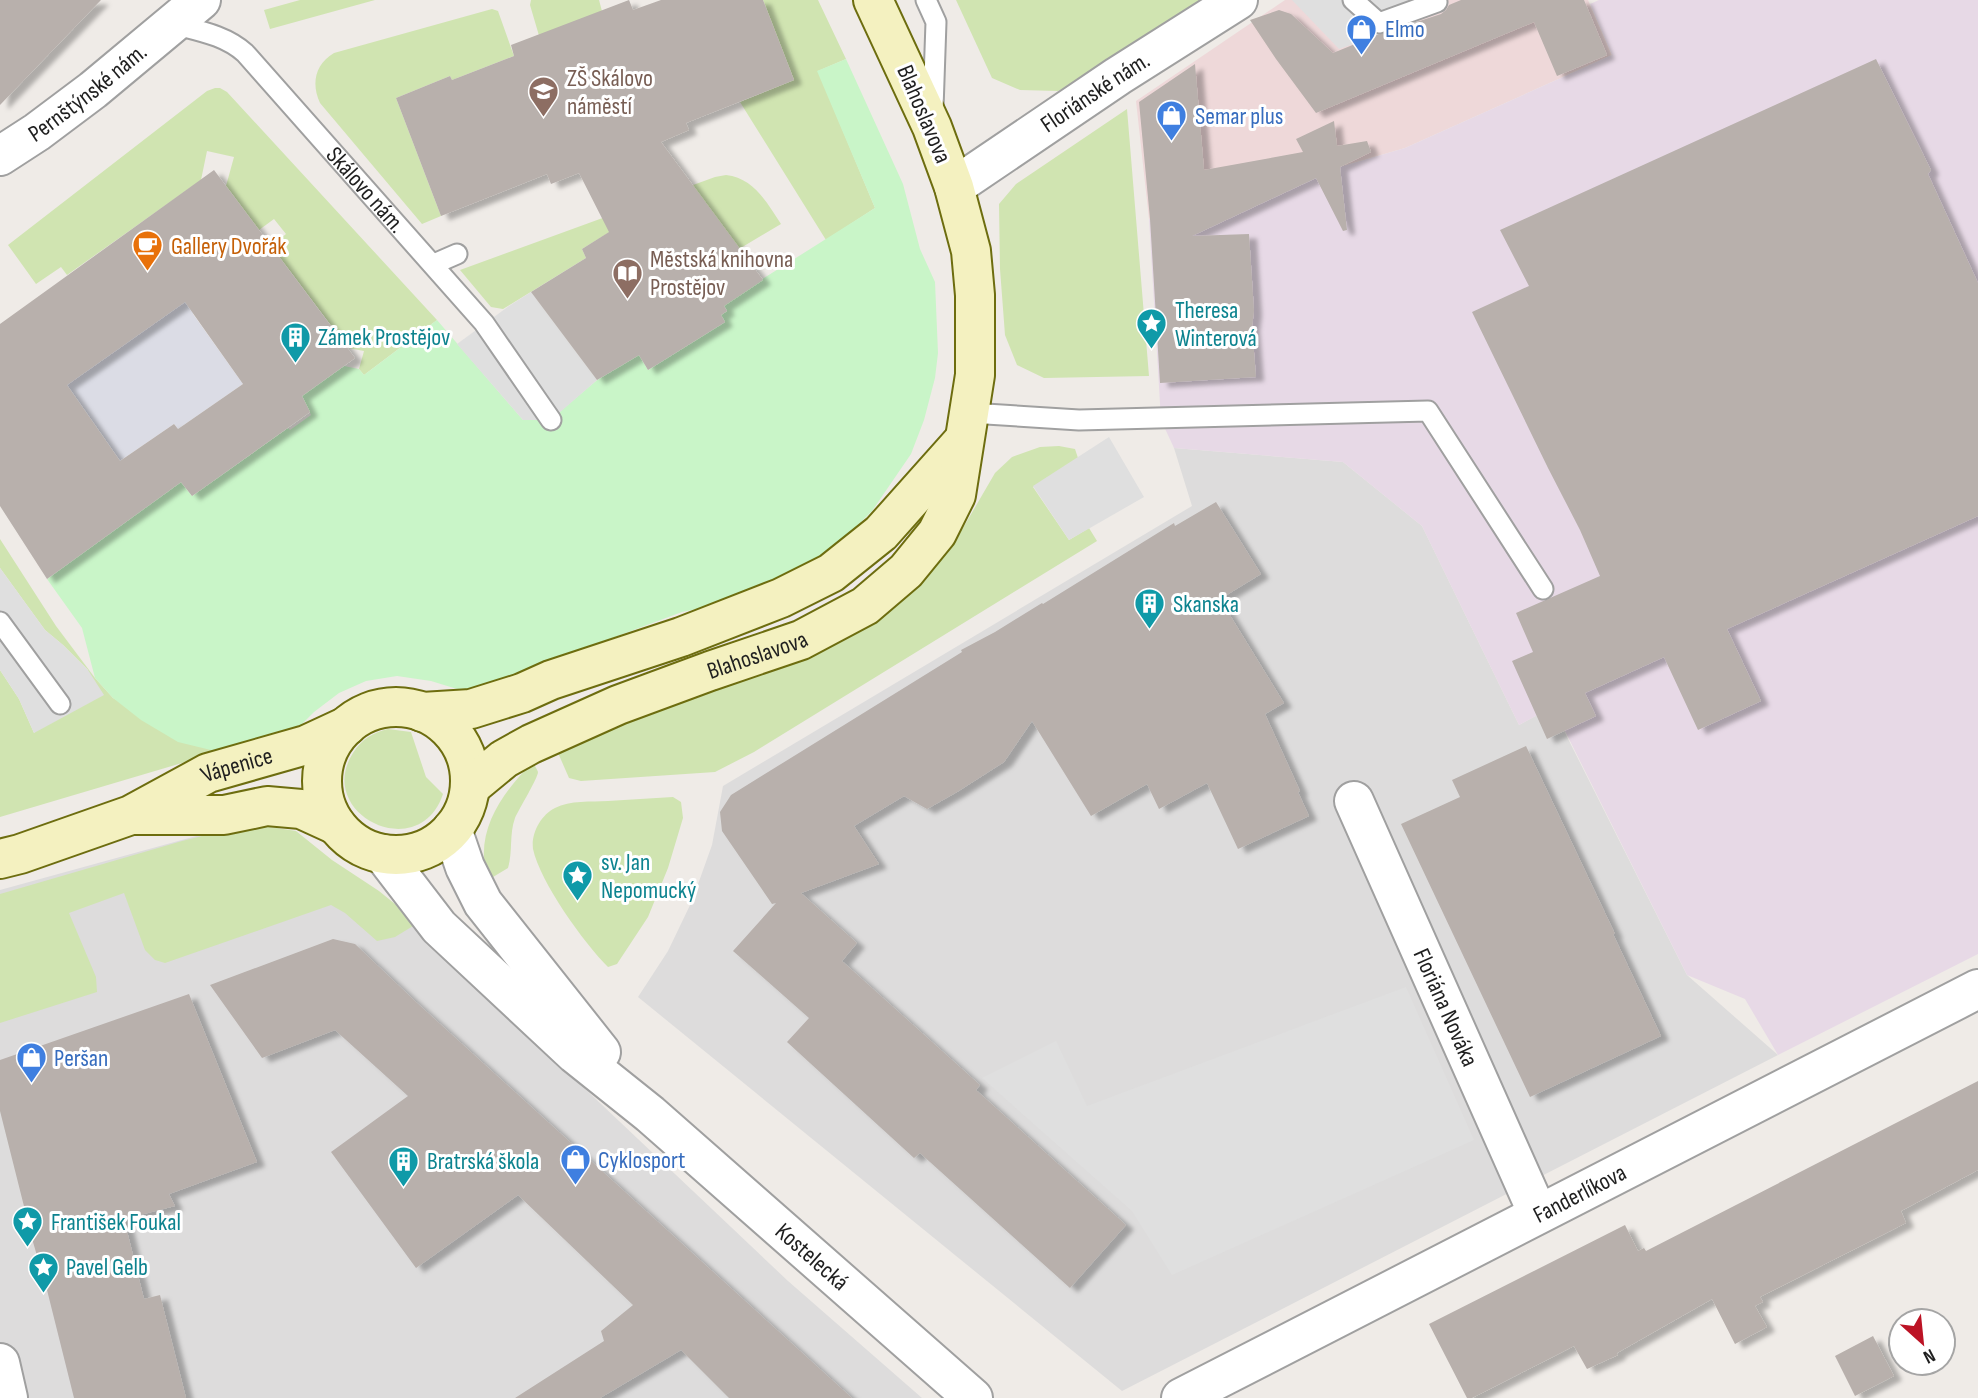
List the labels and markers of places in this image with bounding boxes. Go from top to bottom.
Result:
shop icon: Elmo [1345,12,1379,56]
place label: Elmo [1385,15,1425,44]
place label: ZŠ Skálovo náměstí [567,64,653,121]
school or university icon: ZŠ Skálovo náměstí [527,75,561,119]
shop icon: Semar plus [1155,99,1189,143]
place label: Semar plus [1195,102,1283,131]
cafe icon: Gallery Dvořák [131,229,165,273]
place label: Gallery Dvořák [171,232,287,261]
place label: Městská knihovna Prostějov [650,245,793,302]
library icon: Městská knihovna Prostějov [610,256,644,300]
place label: Theresa Winterová [1175,296,1257,353]
place icon: Theresa Winterová [1135,307,1169,351]
building icon: Zámek Prostějov [278,320,312,364]
place label: Zámek Prostějov [318,323,450,352]
building icon: Skanska [1133,587,1167,631]
place label: Skanska [1173,590,1239,619]
place label: sv. Jan Nepomucký [601,848,696,905]
place icon: sv. Jan Nepomucký [561,859,595,903]
shop icon: Peršan [14,1041,48,1085]
place label: Peršan [54,1044,108,1073]
shop icon: Cyklosport [558,1143,592,1187]
building icon: Bratrská škola [387,1144,421,1188]
place label: Cyklosport [598,1146,685,1175]
place label: Bratrská škola [427,1147,539,1176]
place icon: František Foukal [11,1205,45,1249]
place label: František Foukal [51,1208,181,1237]
place icon: Pavel Gelb [26,1250,60,1294]
place label: Pavel Gelb [66,1253,148,1282]

